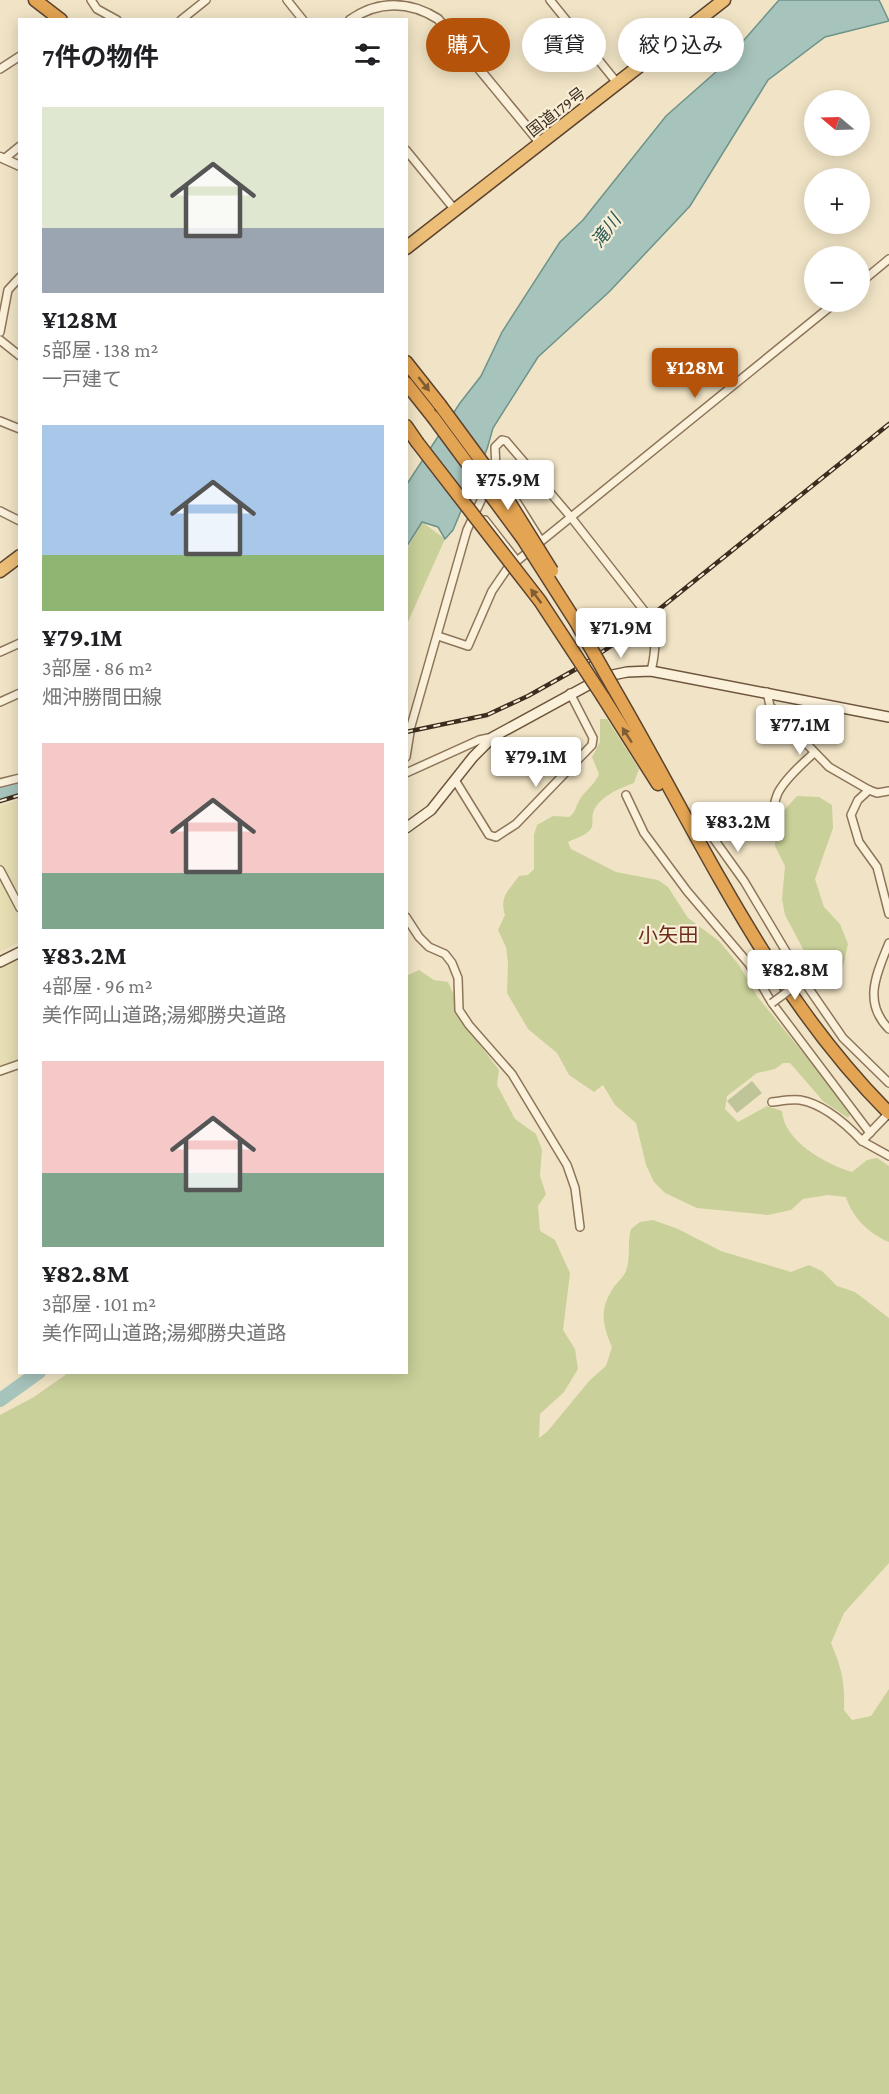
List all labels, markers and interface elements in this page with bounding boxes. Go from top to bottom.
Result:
chip: 購入 [426,18,510,72]
chip: 賃貸 [522,18,606,72]
chip: 絞り込み [618,18,744,72]
icon: filters [351,38,384,71]
text: 7件の物件 [42,43,159,72]
street label: 国道179号 [524,84,588,140]
north arrow [804,90,870,156]
map controls [804,90,870,312]
icon: home [159,146,267,254]
button: + [804,168,870,234]
water label: 滝川 [587,209,626,251]
button: − [804,246,870,312]
text: ¥128M [42,305,118,334]
text: 5部屋 · 138 m² [42,339,158,361]
pin: ¥128M [653,348,737,399]
text: ¥128M [666,356,724,378]
text: 一戸建て [42,368,122,390]
one-way arrow [417,376,429,391]
pin: ¥75.9M [459,460,557,511]
icon: home [159,464,267,572]
text: ¥75.9M [476,468,540,490]
one-way arrow [530,588,542,603]
pin: ¥71.9M [572,608,670,659]
text: ¥71.9M [590,616,652,638]
text: ¥79.1M [42,623,123,652]
text: 3部屋 · 86 m² [42,657,152,679]
text: 畑沖勝間田線 [42,686,162,708]
pin: ¥77.1M [751,705,849,756]
text: ¥77.1M [770,713,830,735]
one-way arrow [622,727,633,744]
pin: ¥79.1M [487,737,585,788]
text: ¥79.1M [505,745,567,767]
icon: home [159,782,267,890]
pin: ¥83.2M [689,802,787,853]
text: ¥83.2M [705,810,771,832]
district label: 小矢田 [638,924,698,946]
text: ¥83.2M [42,941,127,970]
pin: ¥82.8M [746,950,844,1001]
text: ¥82.8M [761,958,829,980]
text: 4部屋 · 96 m² [42,975,152,997]
text: 美作岡山道路;湯郷勝央道路 [42,1004,287,1026]
icon: home [159,1100,267,1208]
text: ¥82.8M [42,1259,129,1288]
text: 3部屋 · 101 m² [42,1293,156,1315]
text: 美作岡山道路;湯郷勝央道路 [42,1322,287,1344]

